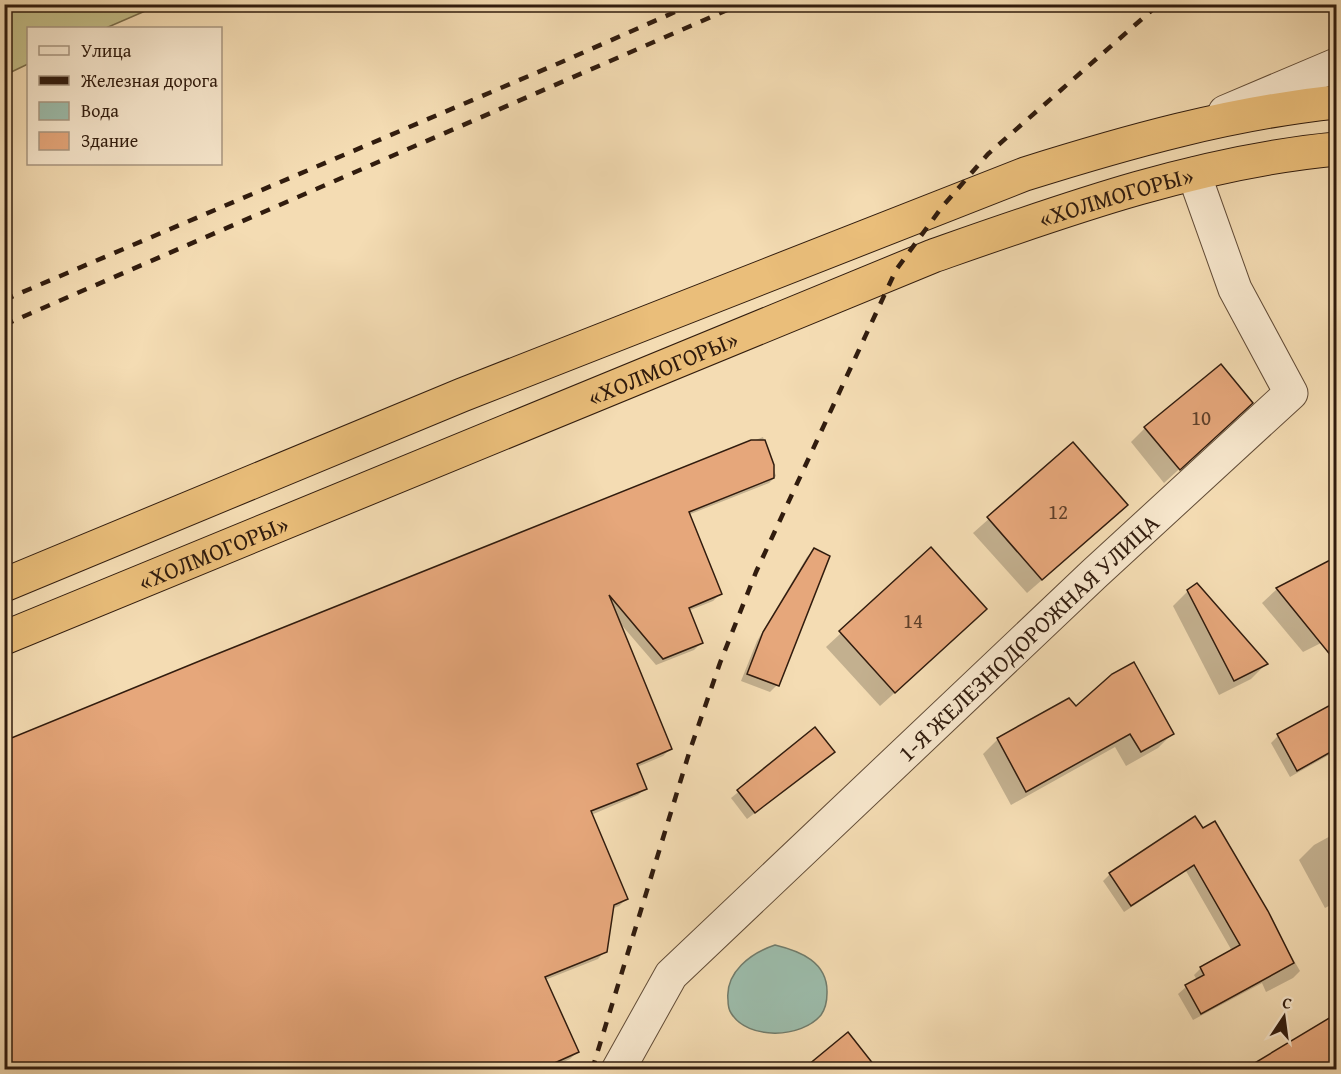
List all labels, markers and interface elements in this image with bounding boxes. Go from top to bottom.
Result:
legend [27,27,222,165]
text: Улица [81,37,132,64]
text: Железная дорога [80,67,218,94]
text: Вода [81,97,119,124]
text: Здание [81,127,138,154]
street label: «ХОЛМОГОРЫ» [1034,157,1197,236]
street label: «ХОЛМОГОРЫ» [582,321,743,414]
house number: 10 [1191,402,1211,433]
house number: 12 [1048,496,1068,527]
street label: 1-Я ЖЕЛЕЗНОДОРОЖНАЯ УЛИЦА [889,505,1167,769]
street label: «ХОЛМОГОРЫ» [133,506,293,599]
house number: 14 [903,605,923,636]
north arrow [1254,987,1314,1047]
text: С [1280,990,1294,1015]

